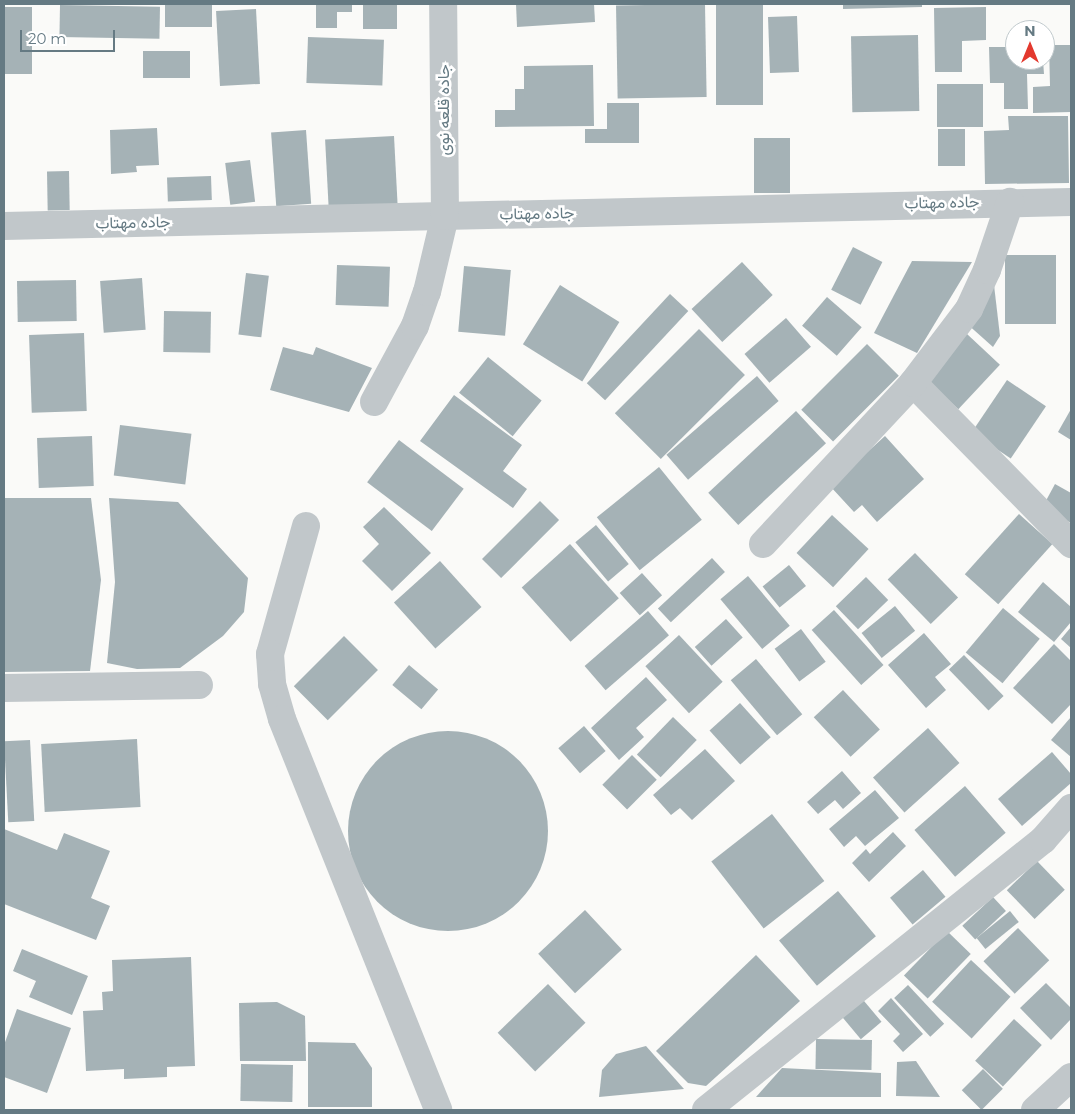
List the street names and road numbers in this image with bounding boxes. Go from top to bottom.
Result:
street label: جاده قلعه نوی [434,64,454,156]
street label: جاده مهتاب [904,193,980,213]
street label: جاده مهتاب [499,204,575,224]
street label: جاده مهتاب [95,213,171,233]

